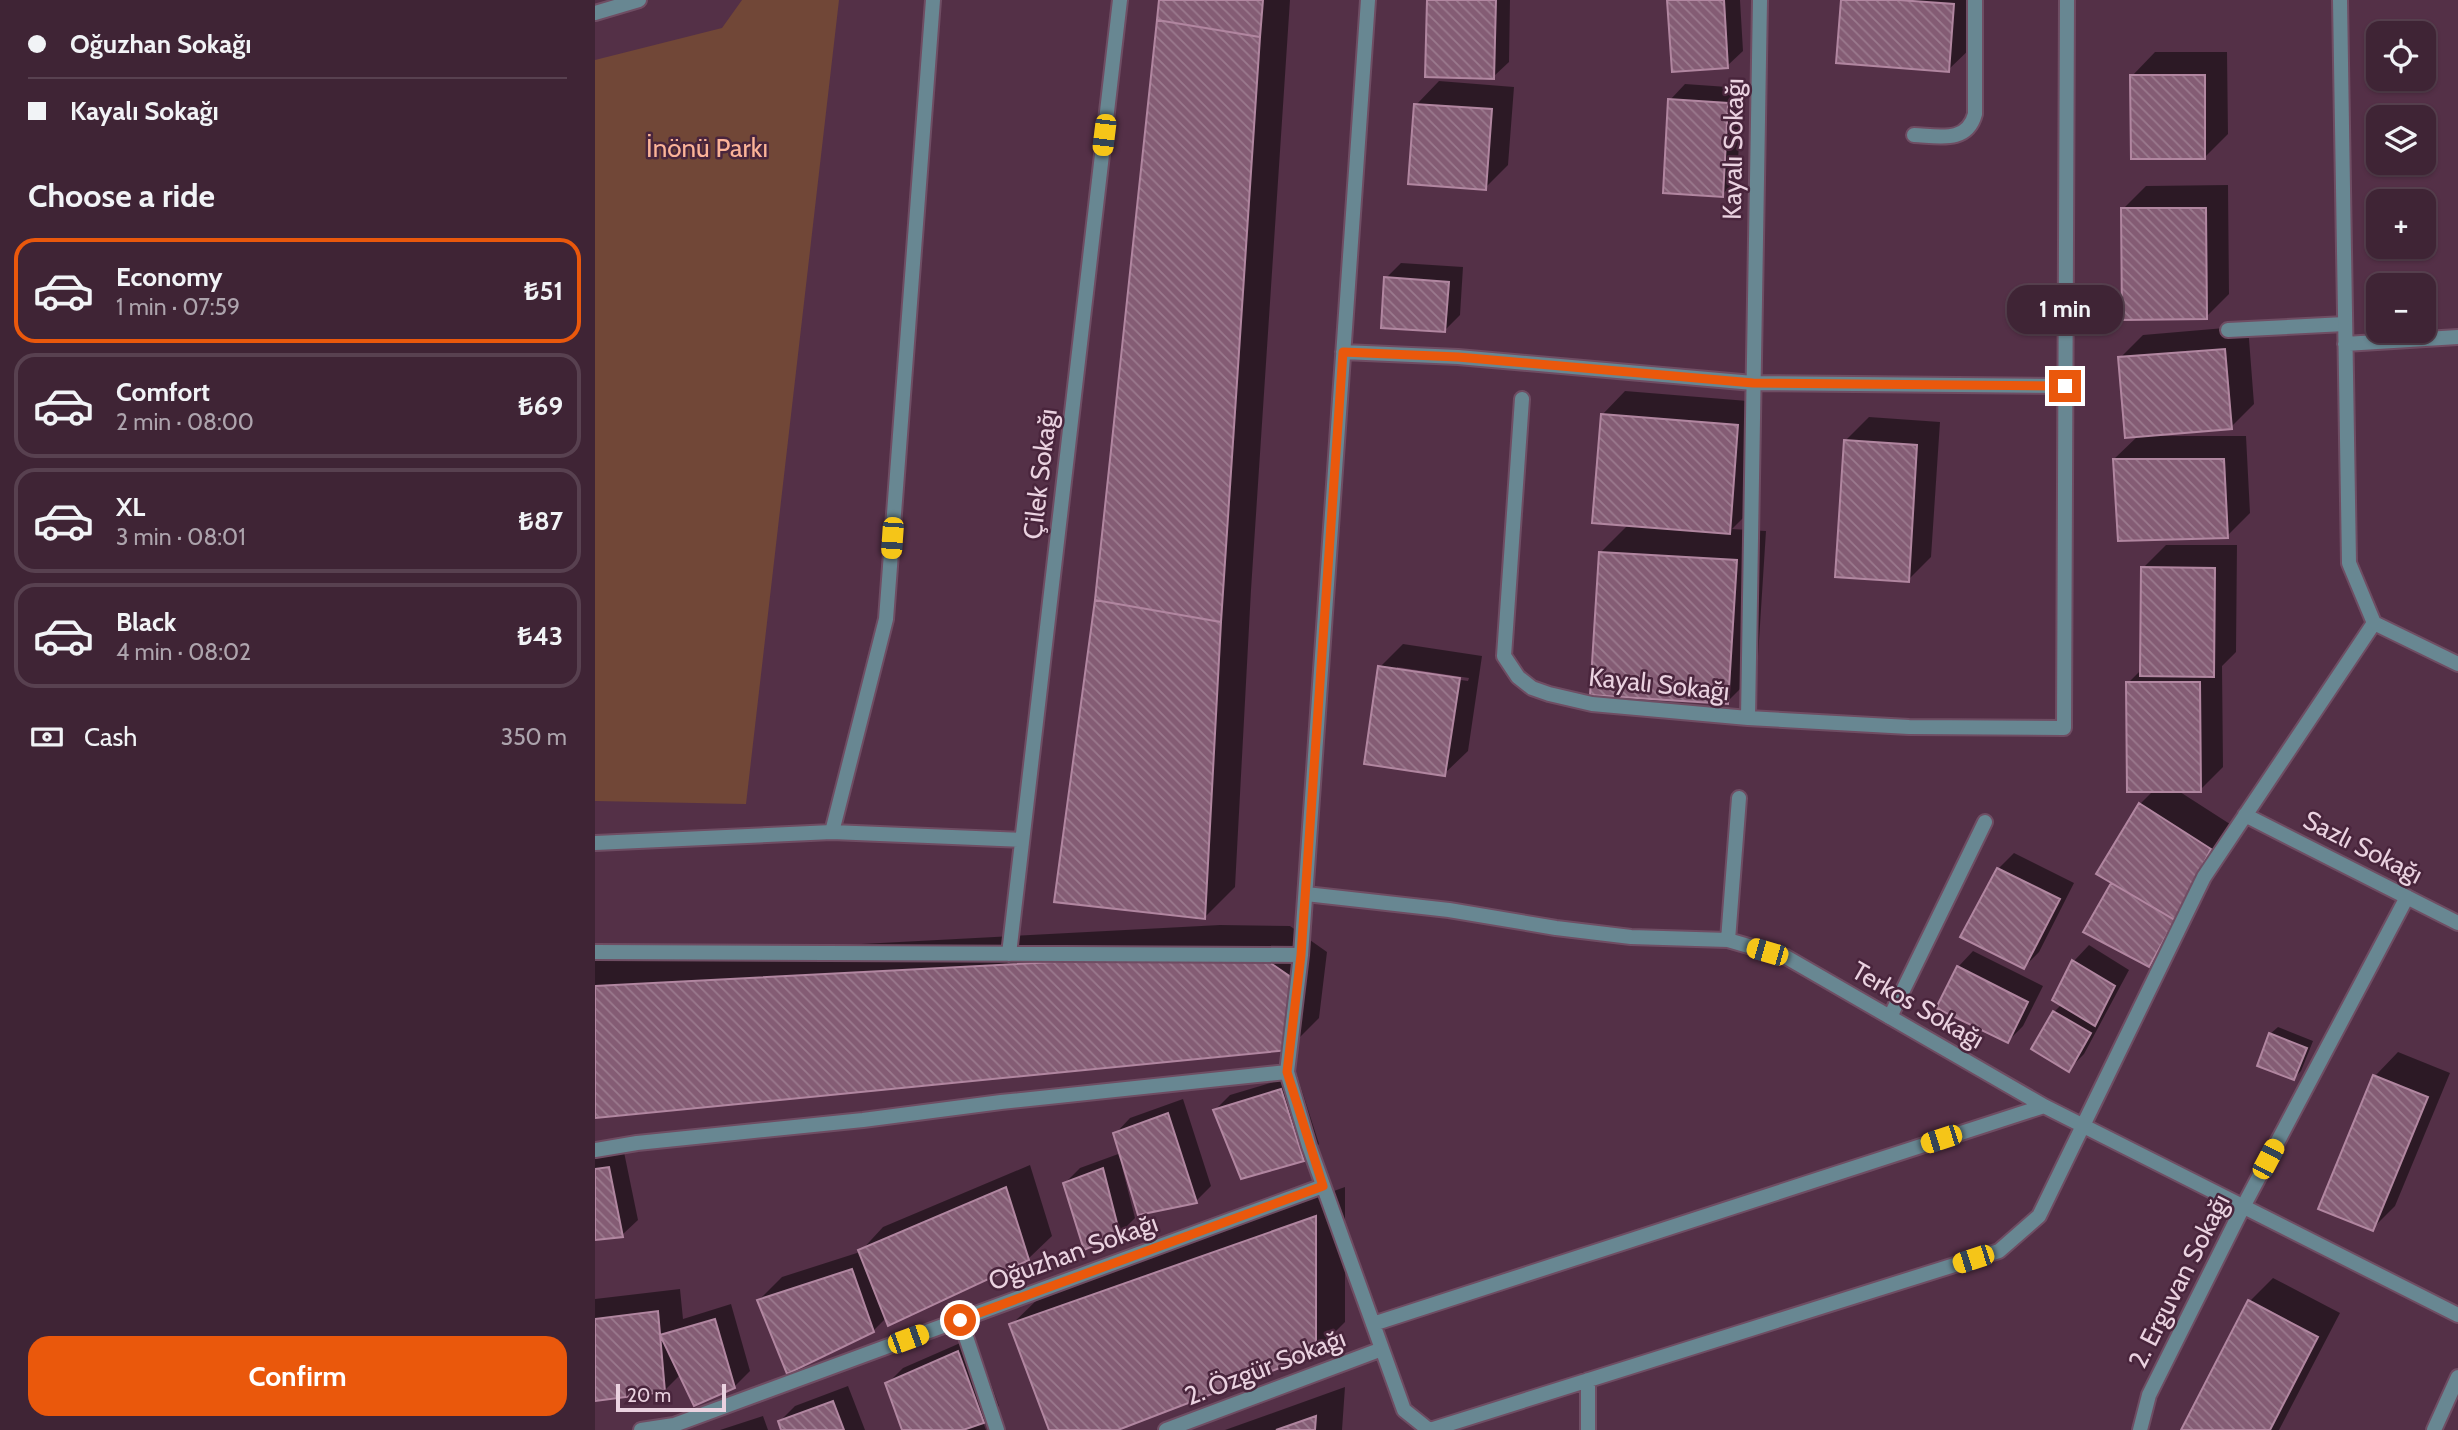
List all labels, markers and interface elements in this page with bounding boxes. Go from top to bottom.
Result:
map controls [2366,21,2436,343]
button: locate [2366,21,2436,91]
text: Oğuzhan Sokağı [70,28,251,60]
street label: Kayalı Sokağı [1716,78,1750,220]
text: Kayalı Sokağı [70,95,219,127]
button: layers [2366,105,2436,175]
car [1092,113,1117,157]
park label: İnönü Parkı [646,132,768,164]
text: Choose a ride [28,176,215,215]
button: + [2366,189,2436,259]
icon: car [32,259,95,322]
text: Economy [116,261,222,293]
button: − [2366,273,2436,343]
text: ₺51 [524,275,563,307]
callout: 1 min [2007,284,2123,334]
text: 1 min · 07:59 [116,293,240,321]
text: 1 min [2039,295,2091,323]
route end [2049,370,2081,402]
icon: car [32,374,95,437]
text: Comfort [116,376,210,408]
text: ₺69 [518,390,563,422]
street label: Çilek Sokağı [1016,407,1064,541]
text: 2 min · 08:00 [116,408,254,436]
icon: car [32,489,95,552]
text: XL [116,491,145,523]
text: ₺87 [519,505,563,537]
car [881,516,904,560]
text: 3 min · 08:01 [116,523,246,551]
icon: car [32,604,95,667]
text: Black [116,606,176,638]
text: ₺43 [517,620,563,652]
text: 4 min · 08:02 [116,638,251,666]
street label: Kayalı Sokağı [1587,661,1731,707]
icon: cash [28,718,66,756]
text: Cash [84,721,137,753]
text: 350 m [501,723,567,751]
street label: Sazlı Sokağı [2298,803,2428,891]
car [1744,936,1791,968]
street label: Terkos Sokağı [1846,954,1990,1056]
car [1918,1123,1965,1155]
car [2249,1136,2288,1182]
street label: 2. Erguvan Sokağı [2121,1189,2237,1373]
street label: Oğuzhan Sokağı [984,1207,1162,1297]
car [1950,1243,1997,1275]
route start [944,1304,976,1336]
car [885,1322,932,1356]
street label: 2. Özgür Sokağı [1180,1322,1350,1412]
button: Confirm [28,1336,567,1416]
scale bar [616,1381,726,1413]
text: 20 m [627,1384,671,1407]

